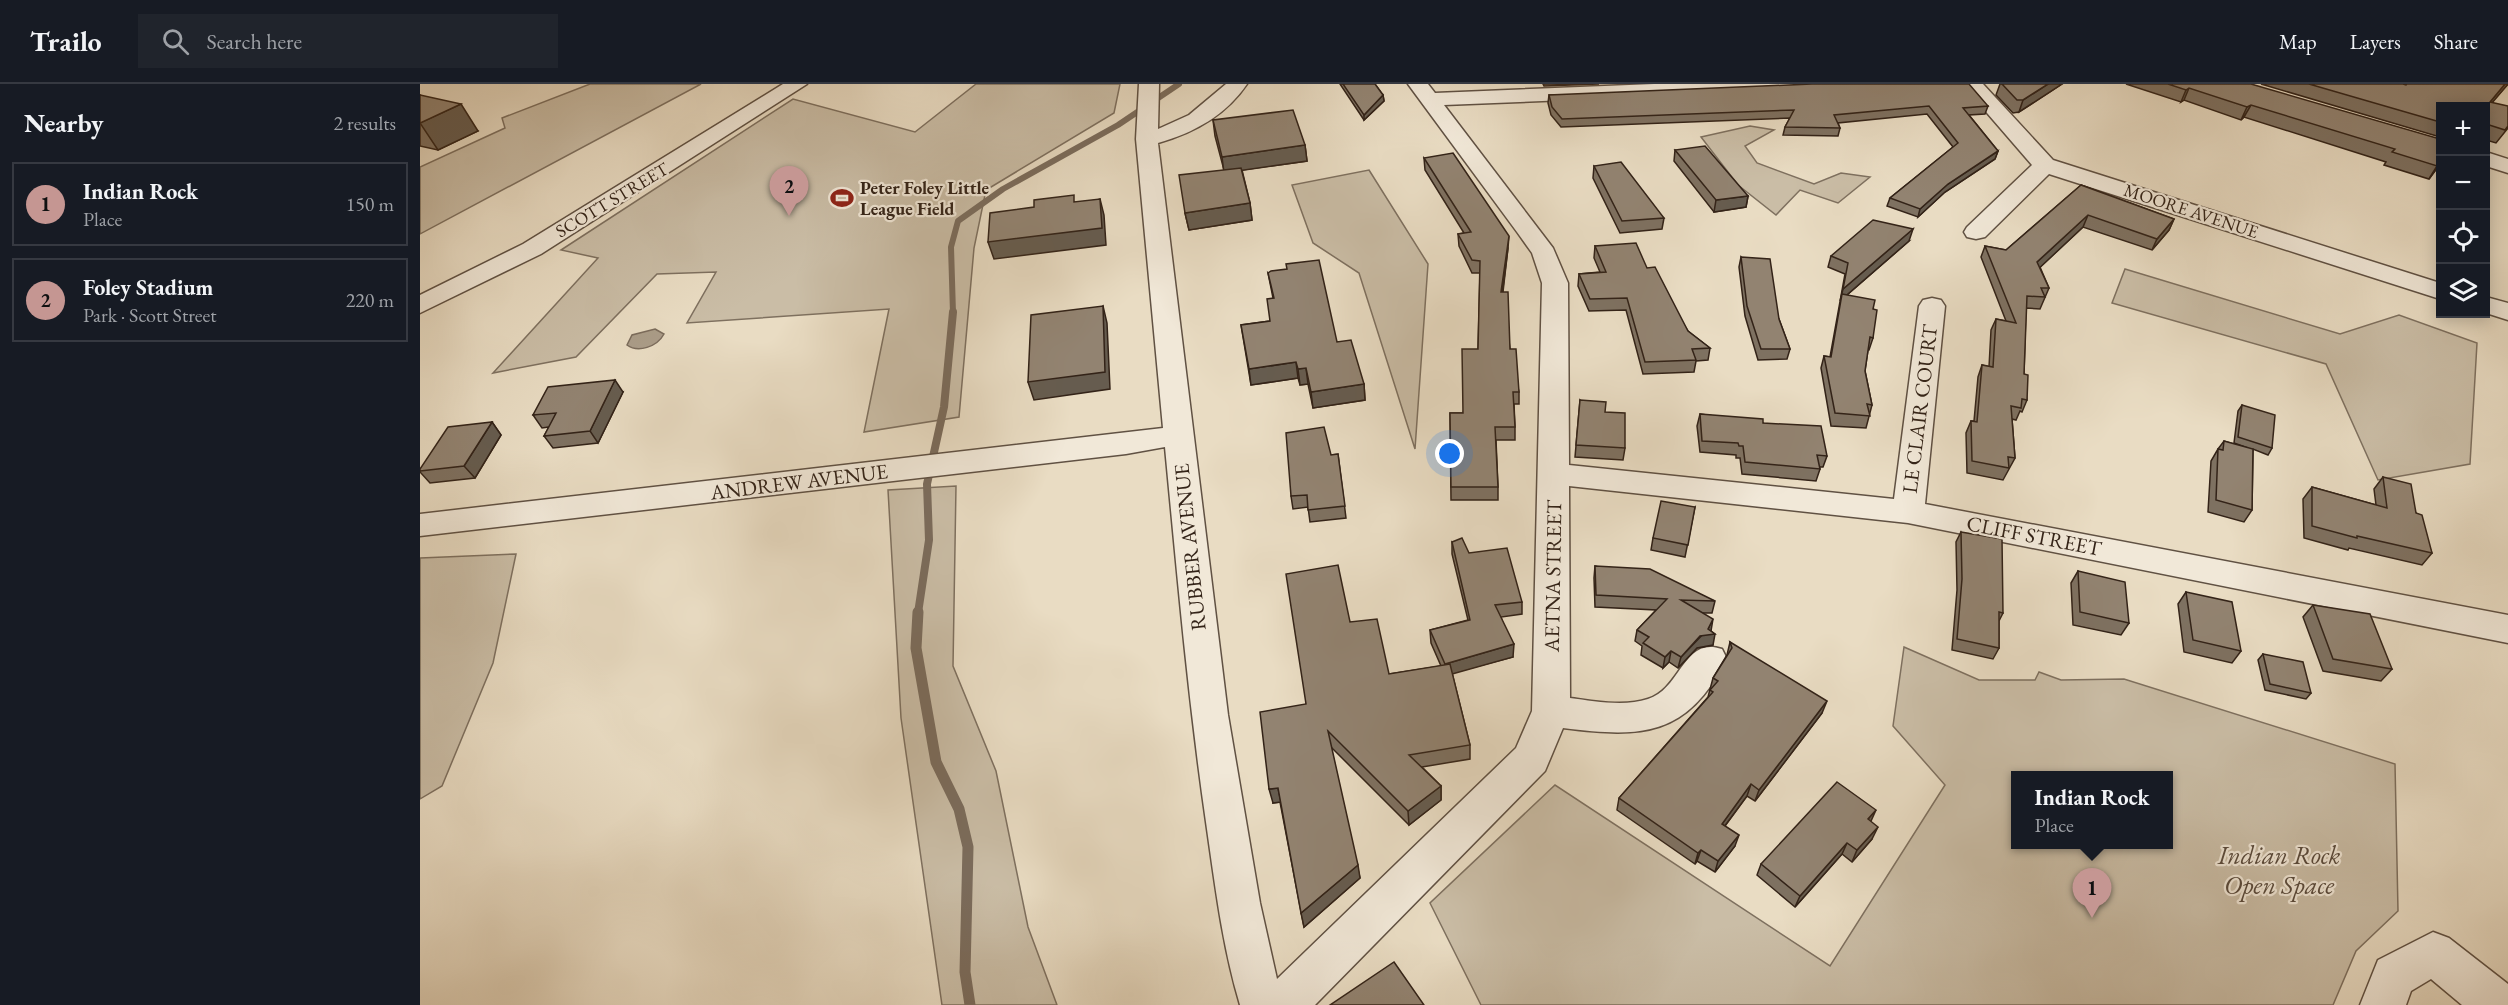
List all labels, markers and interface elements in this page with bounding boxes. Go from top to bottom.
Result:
search box [138,14,558,68]
text: Trailo [30,23,102,59]
icon: search [159,25,192,58]
text: Search here [207,27,302,56]
text: Map [2279,28,2317,55]
text: Layers [2350,28,2401,55]
text: Share [2434,28,2478,55]
map controls [2436,102,2490,318]
button: + [2436,102,2490,156]
text: Nearby [24,106,104,140]
text: 2 results [333,110,396,136]
street label: SCOTT STREET [551,156,673,242]
button: − [2436,156,2490,210]
pin: 2 [770,166,808,216]
place label: Peter Foley Little League Field [860,176,989,220]
text: Indian Rock [83,177,198,206]
street label: MOORE AVENUE [2121,178,2261,243]
sports icon: Peter Foley Little League Field [829,185,855,211]
text: 1 [40,191,51,217]
text: 150 m [346,191,394,217]
text: Place [83,206,122,232]
button: locate [2436,210,2490,264]
button: layers [2436,264,2490,318]
text: Foley Stadium [83,273,213,302]
text: 2 [40,287,51,313]
text: 220 m [346,287,394,313]
text: Park · Scott Street [83,302,217,328]
street label: LE CLAIR COURT [1896,322,1943,495]
your location [1435,439,1464,468]
street label: ANDREW AVENUE [708,457,889,506]
street label: RUBBER AVENUE [1167,462,1212,632]
street label: AETNA STREET [1538,499,1567,653]
street label: CLIFF STREET [1964,509,2105,562]
popup [2011,771,2173,849]
text: Indian Rock [2034,783,2150,812]
text: Place [2034,812,2074,838]
park label: Indian Rock Open Space [2217,838,2340,902]
pin: 1 [2072,868,2112,918]

